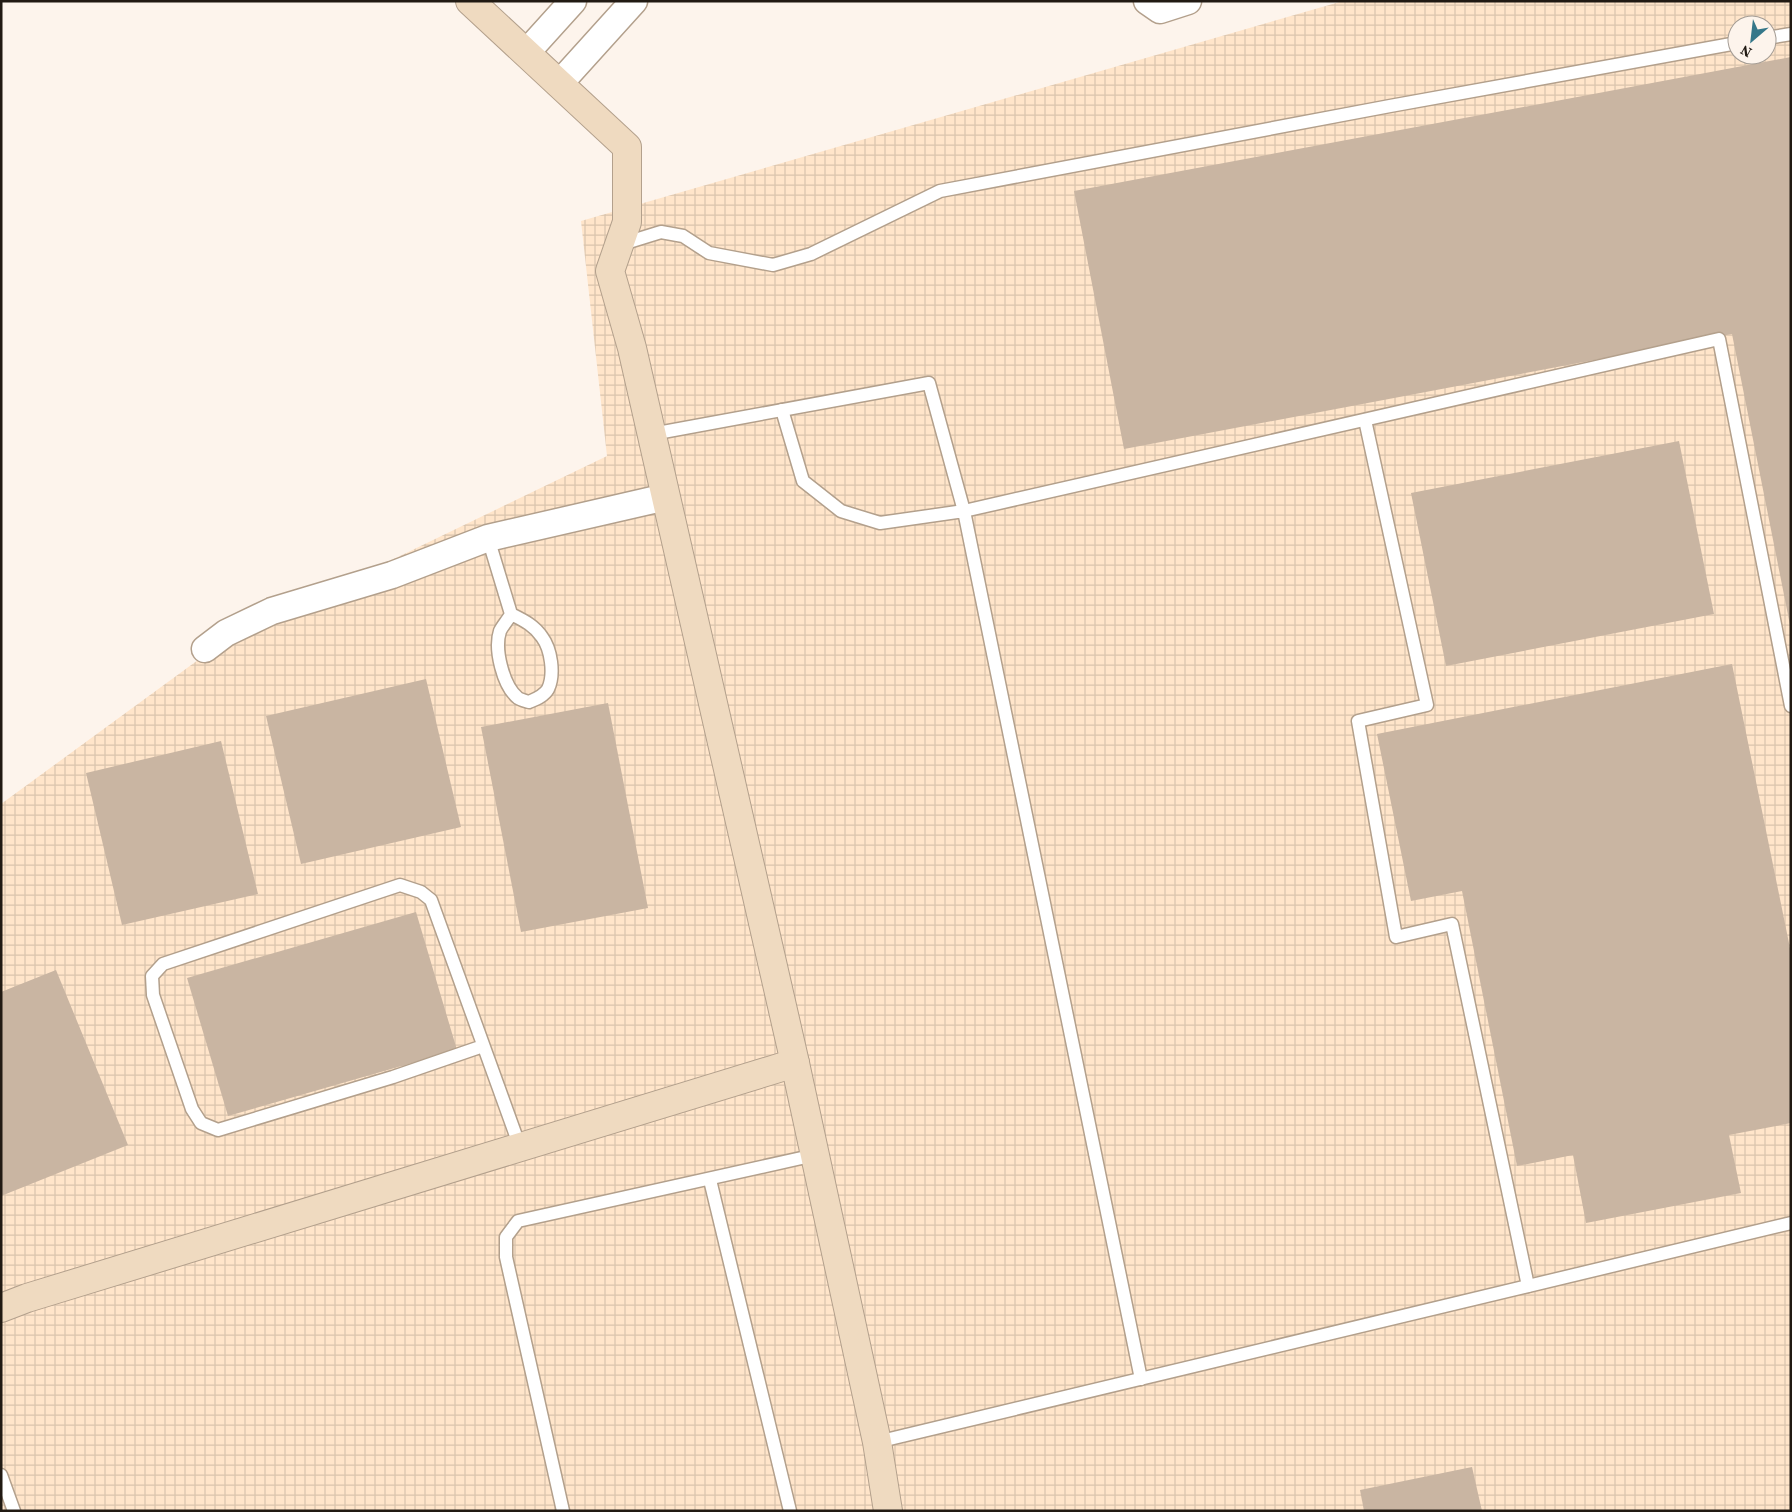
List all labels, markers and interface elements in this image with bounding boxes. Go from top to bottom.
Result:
north arrow [1727,15,1777,65]
text: N [1737,40,1755,63]

